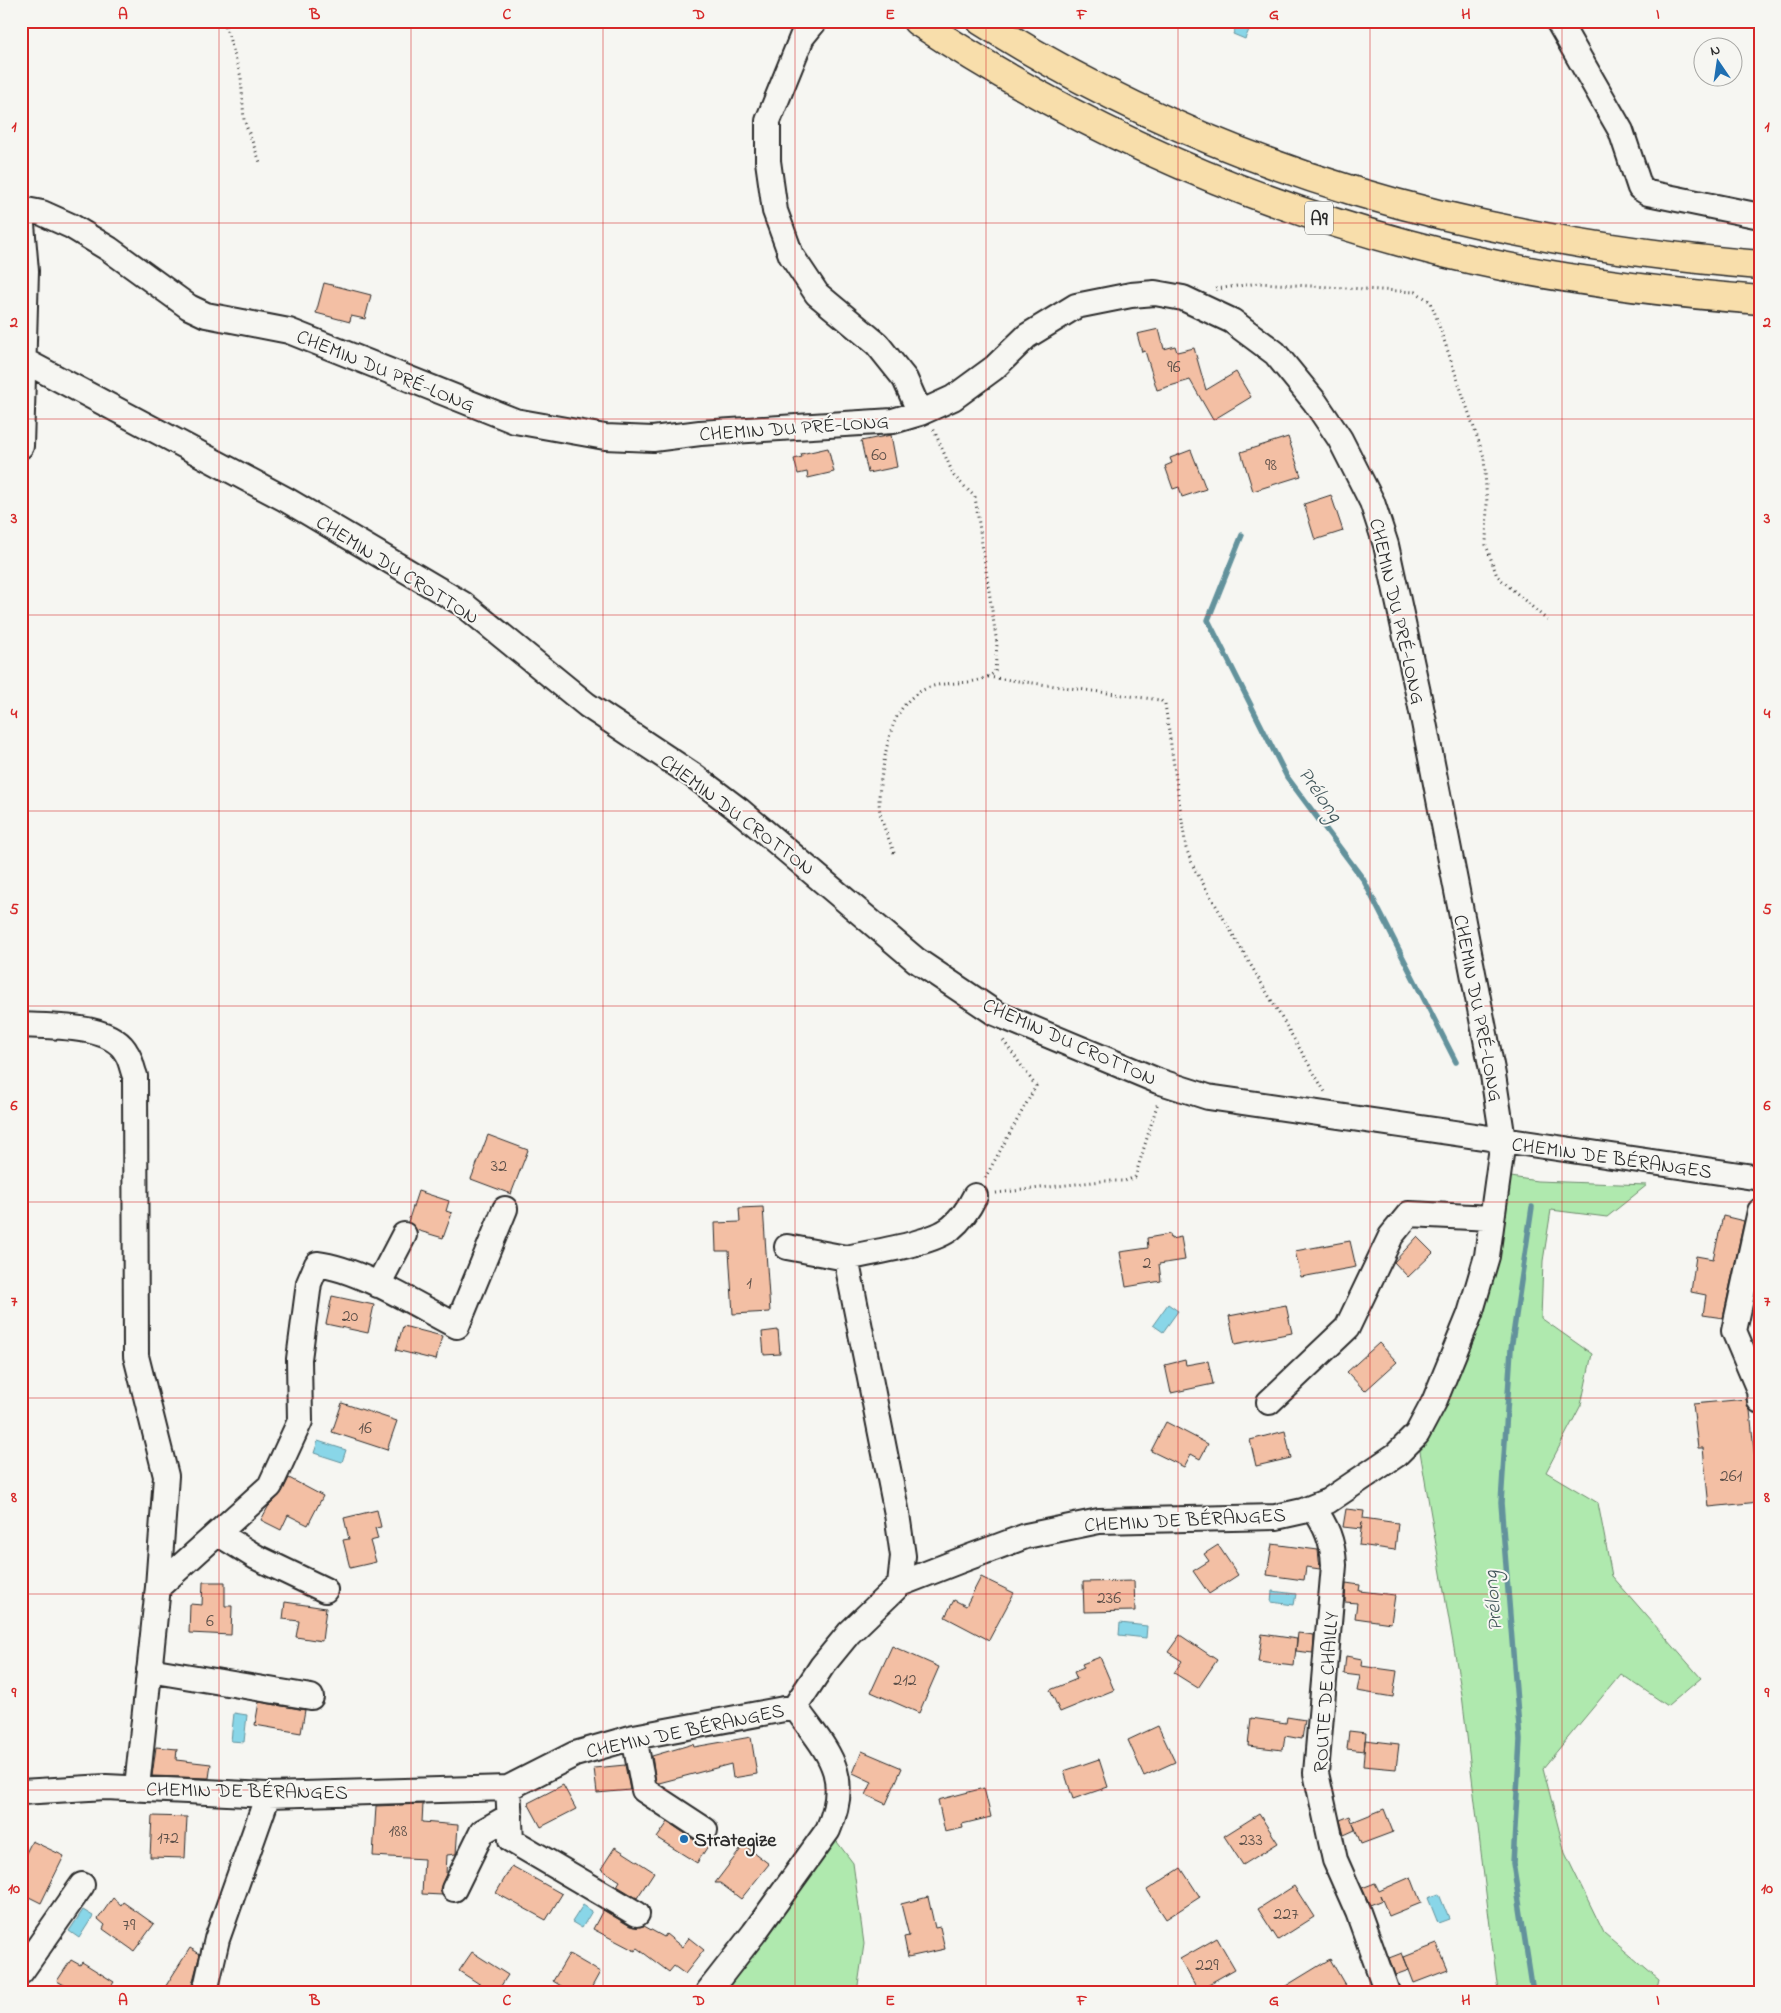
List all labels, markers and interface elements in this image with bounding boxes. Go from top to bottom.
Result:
text: A [118,3,128,27]
text: B [309,3,321,27]
text: C [503,3,512,27]
text: D [692,3,705,27]
text: E [885,3,895,27]
text: F [1076,3,1088,27]
text: G [1269,3,1279,27]
text: H [1461,3,1471,27]
text: I [1656,3,1660,27]
north arrow [1694,38,1744,88]
text: N [1708,40,1722,62]
text: 1 [11,115,17,139]
text: 1 [1764,115,1770,139]
road number: A9 [1305,202,1333,234]
text: 2 [9,311,18,335]
text: 2 [1762,311,1771,335]
street label: CHEMIN DU PRÉ-LONG [292,323,479,421]
house number: 96 [1167,355,1181,381]
street label: CHEMIN DU PRÉ-LONG [698,408,890,451]
house number: 60 [871,443,887,469]
house number: 98 [1265,453,1277,479]
text: 3 [10,507,18,531]
text: 3 [1763,507,1771,531]
street label: CHEMIN DU CROTTON [310,509,484,633]
street label: CHEMIN DU PRÉ-LONG [1360,516,1431,707]
text: 4 [10,702,18,726]
text: 4 [1763,702,1771,726]
street label: CHEMIN DU CROTTON [653,748,820,884]
water label: Prélong [1289,762,1349,830]
text: 5 [9,898,19,922]
text: 5 [1762,898,1772,922]
street label: CHEMIN DU PRÉ-LONG [1444,912,1509,1105]
street label: CHEMIN DU CROTTON [978,992,1160,1095]
text: 6 [9,1094,18,1118]
text: 6 [1762,1094,1771,1118]
street label: CHEMIN DE BÉRANGES [1510,1131,1714,1188]
house number: 32 [491,1154,507,1180]
house number: 2 [1143,1251,1152,1277]
house number: 1 [746,1271,752,1297]
text: 7 [11,1290,18,1314]
text: 7 [1764,1290,1771,1314]
house number: 20 [342,1304,359,1330]
house number: 16 [358,1416,372,1442]
house number: 261 [1720,1464,1743,1490]
text: 8 [10,1486,17,1510]
text: 8 [1763,1486,1770,1510]
street label: CHEMIN DE BÉRANGES [1084,1502,1287,1541]
water label: Prélong [1476,1568,1513,1633]
house number: 236 [1097,1586,1121,1612]
house number: 6 [206,1609,214,1635]
street label: ROUTE DE CHAILLY [1307,1611,1348,1774]
house number: 212 [893,1668,917,1694]
text: 9 [11,1681,17,1705]
text: 9 [1764,1681,1770,1705]
street label: CHEMIN DE BÉRANGES [584,1697,787,1768]
street label: CHEMIN DE BÉRANGES [146,1776,348,1809]
house number: 188 [388,1819,408,1845]
house number: 172 [157,1826,179,1852]
place label: Strategize [694,1827,777,1857]
house number: 233 [1239,1828,1263,1854]
marker: Strategize [678,1833,690,1845]
text: 10 [8,1877,20,1901]
text: 10 [1761,1877,1773,1901]
house number: 227 [1273,1902,1299,1928]
house number: 79 [123,1913,136,1939]
house number: 229 [1195,1953,1219,1979]
text: A [118,1989,128,2013]
text: B [309,1989,321,2013]
text: C [503,1989,512,2013]
text: D [692,1989,705,2013]
text: E [885,1989,895,2013]
text: F [1076,1989,1088,2013]
text: G [1269,1989,1279,2013]
text: H [1461,1989,1471,2013]
text: I [1656,1989,1660,2013]

